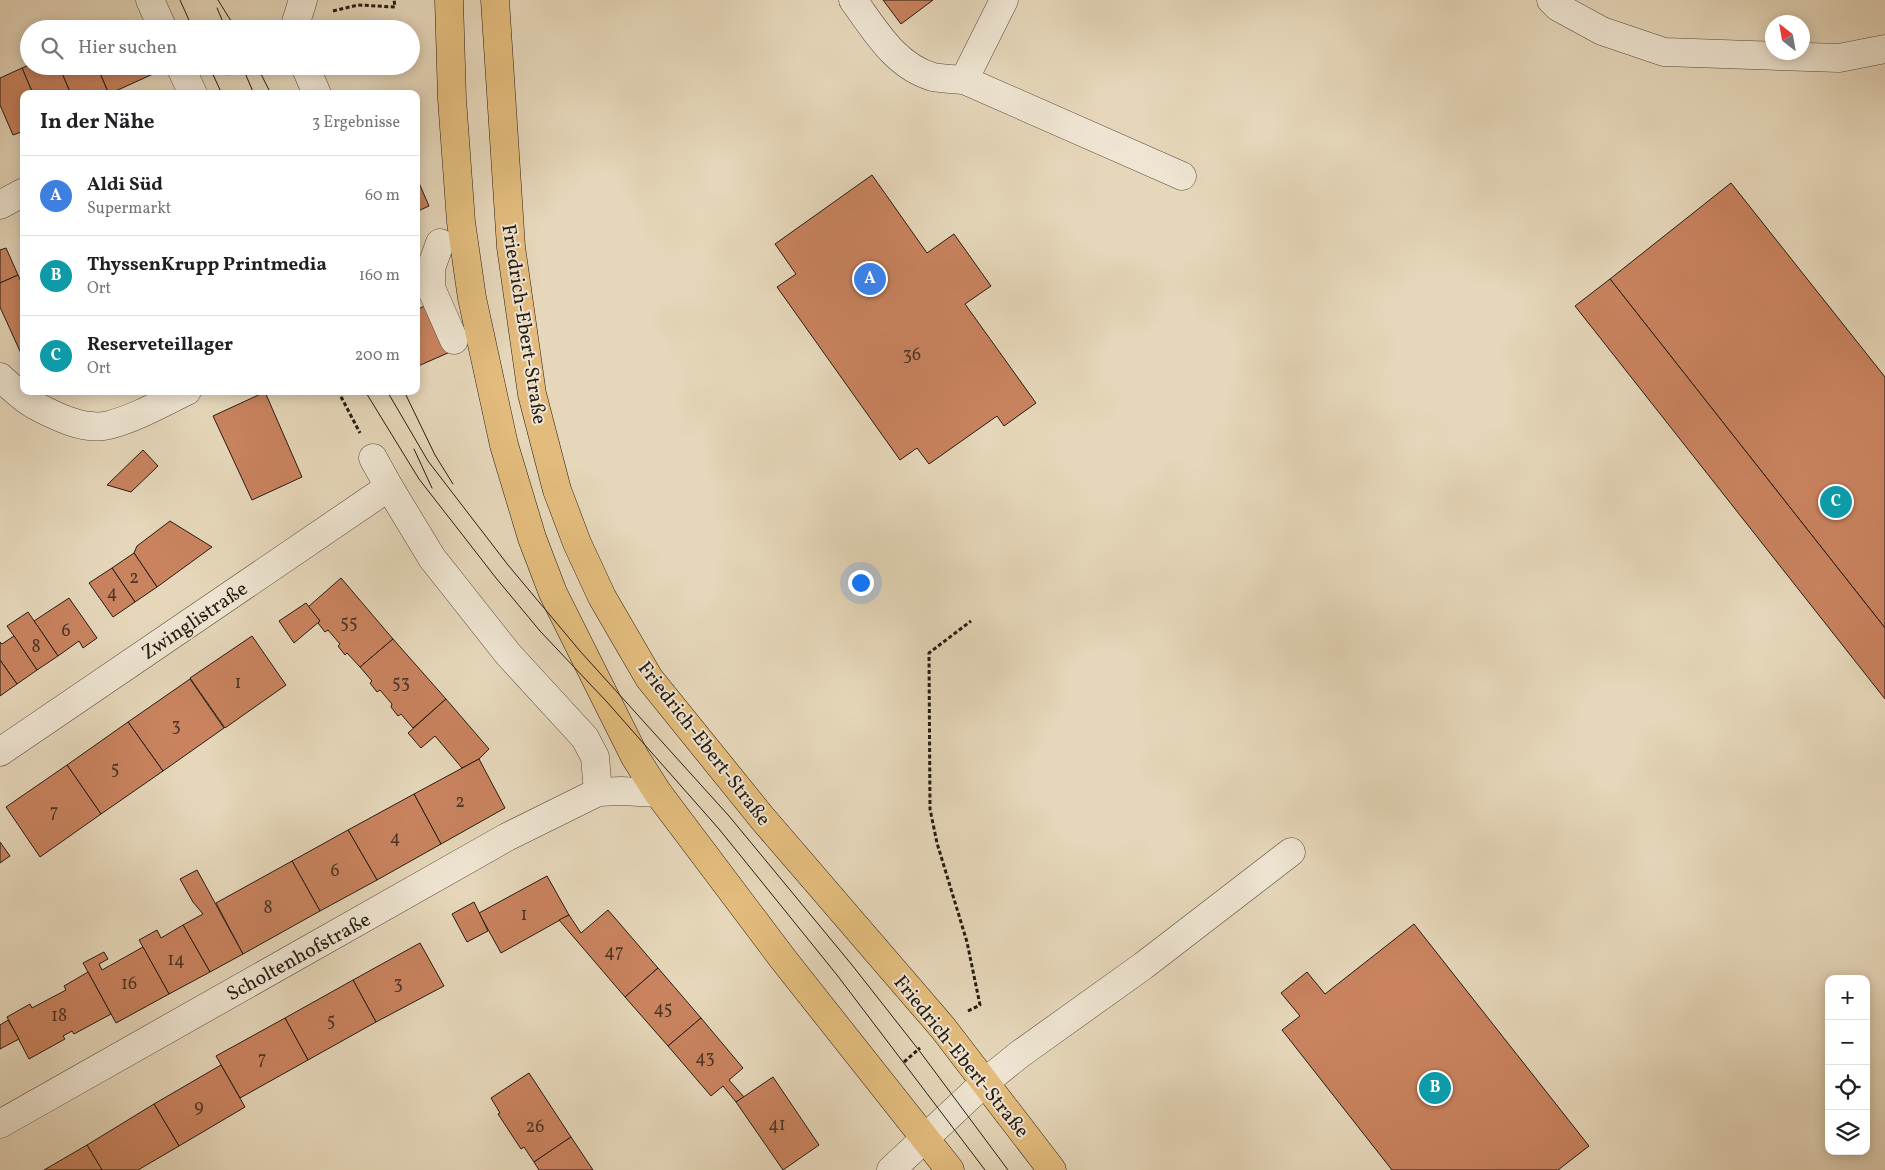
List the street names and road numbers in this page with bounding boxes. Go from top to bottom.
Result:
street label: Friedrich-Ebert-Straße [493,222,553,426]
street label: Zwinglistraße [136,576,254,668]
street label: Friedrich-Ebert-Straße [630,656,777,832]
street label: Scholtenhofstraße [222,907,376,1009]
street label: Friedrich-Ebert-Straße [886,970,1035,1145]

